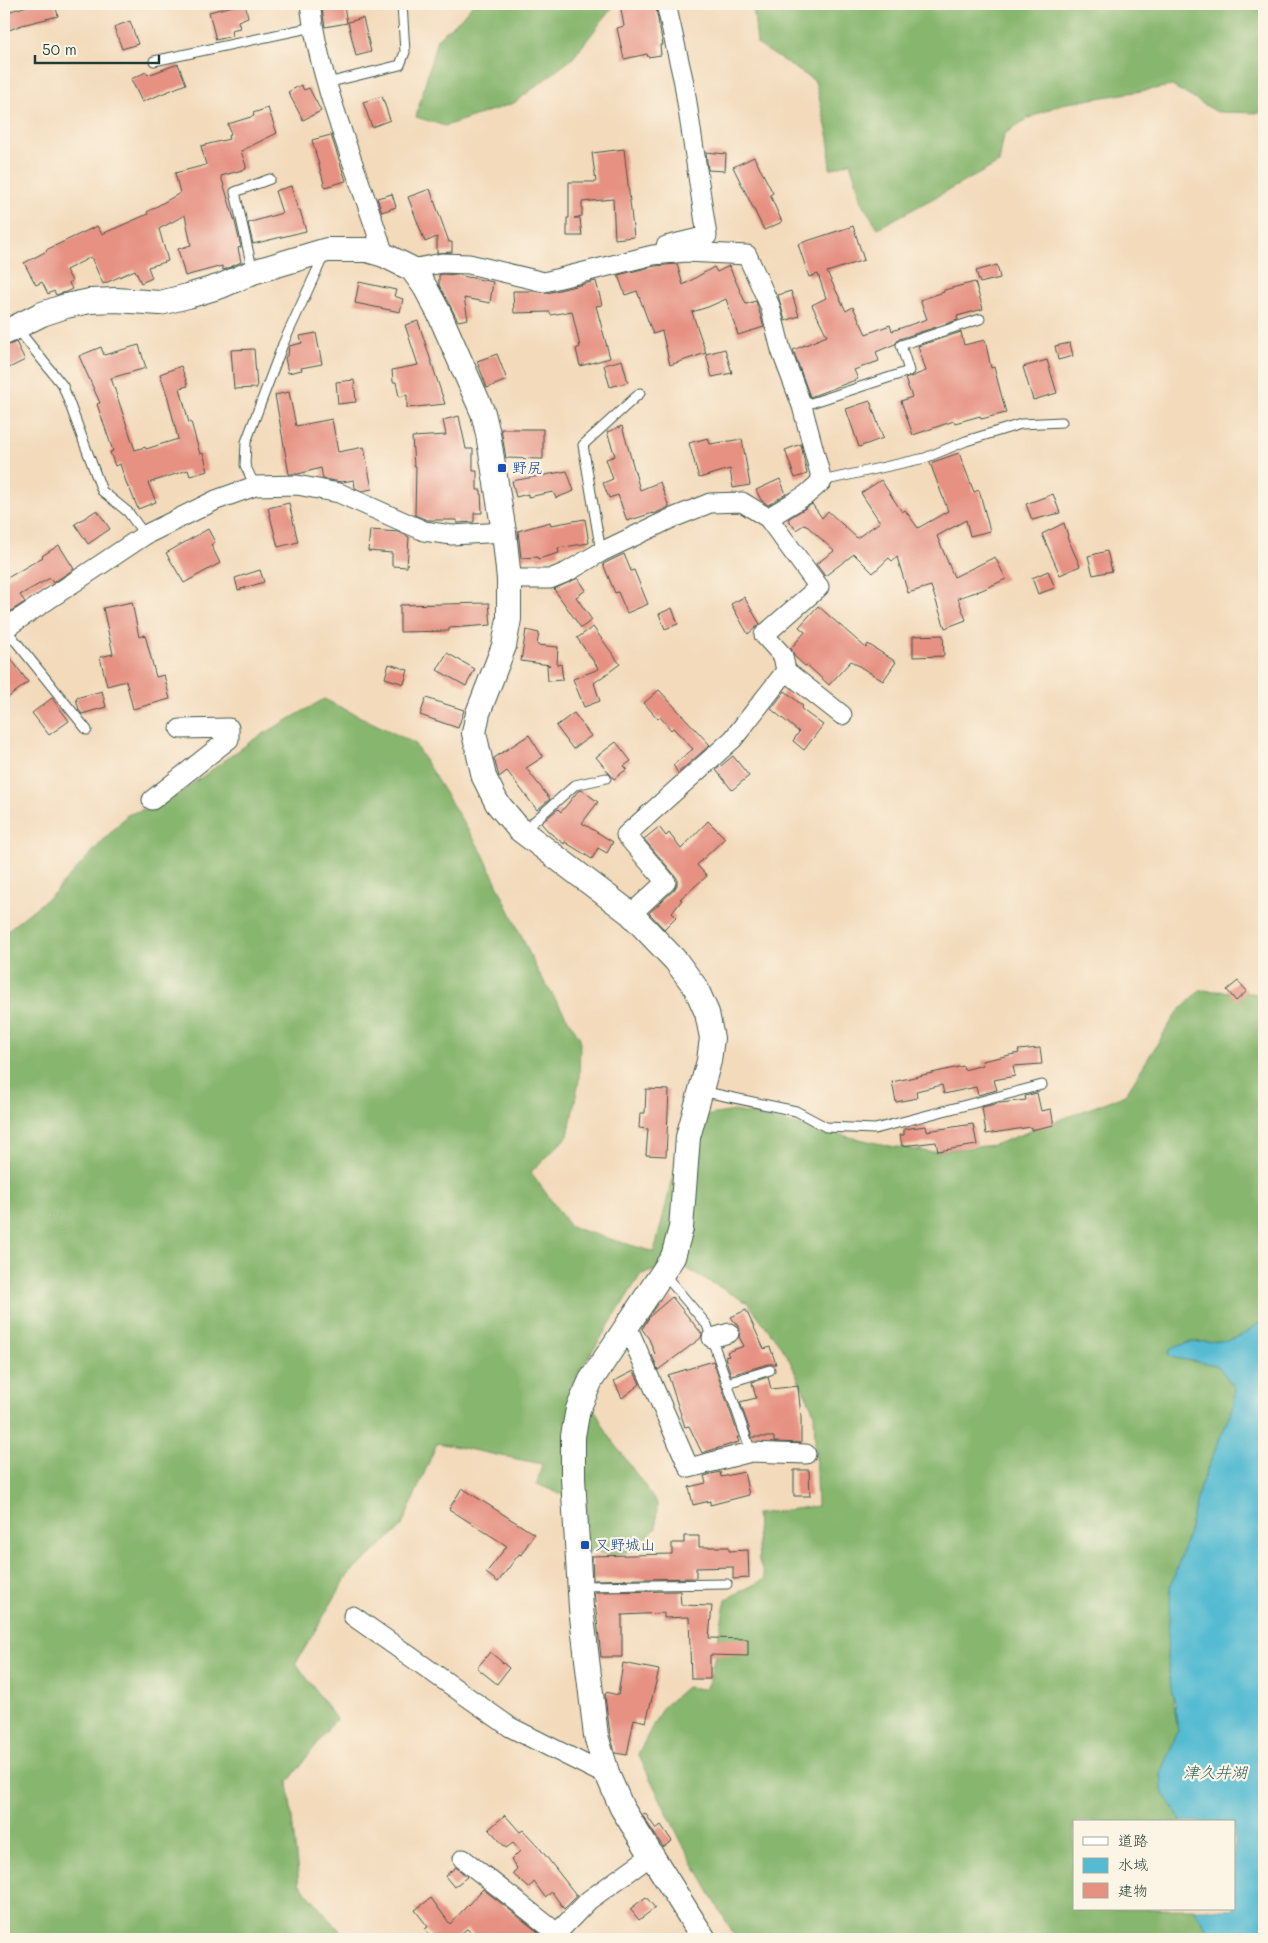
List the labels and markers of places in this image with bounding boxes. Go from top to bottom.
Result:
place label: 野尻 [512,457,542,477]
marker: 野尻 [496,462,508,474]
place label: 又野城山 [595,1534,655,1554]
marker: 又野城山 [579,1539,591,1551]

